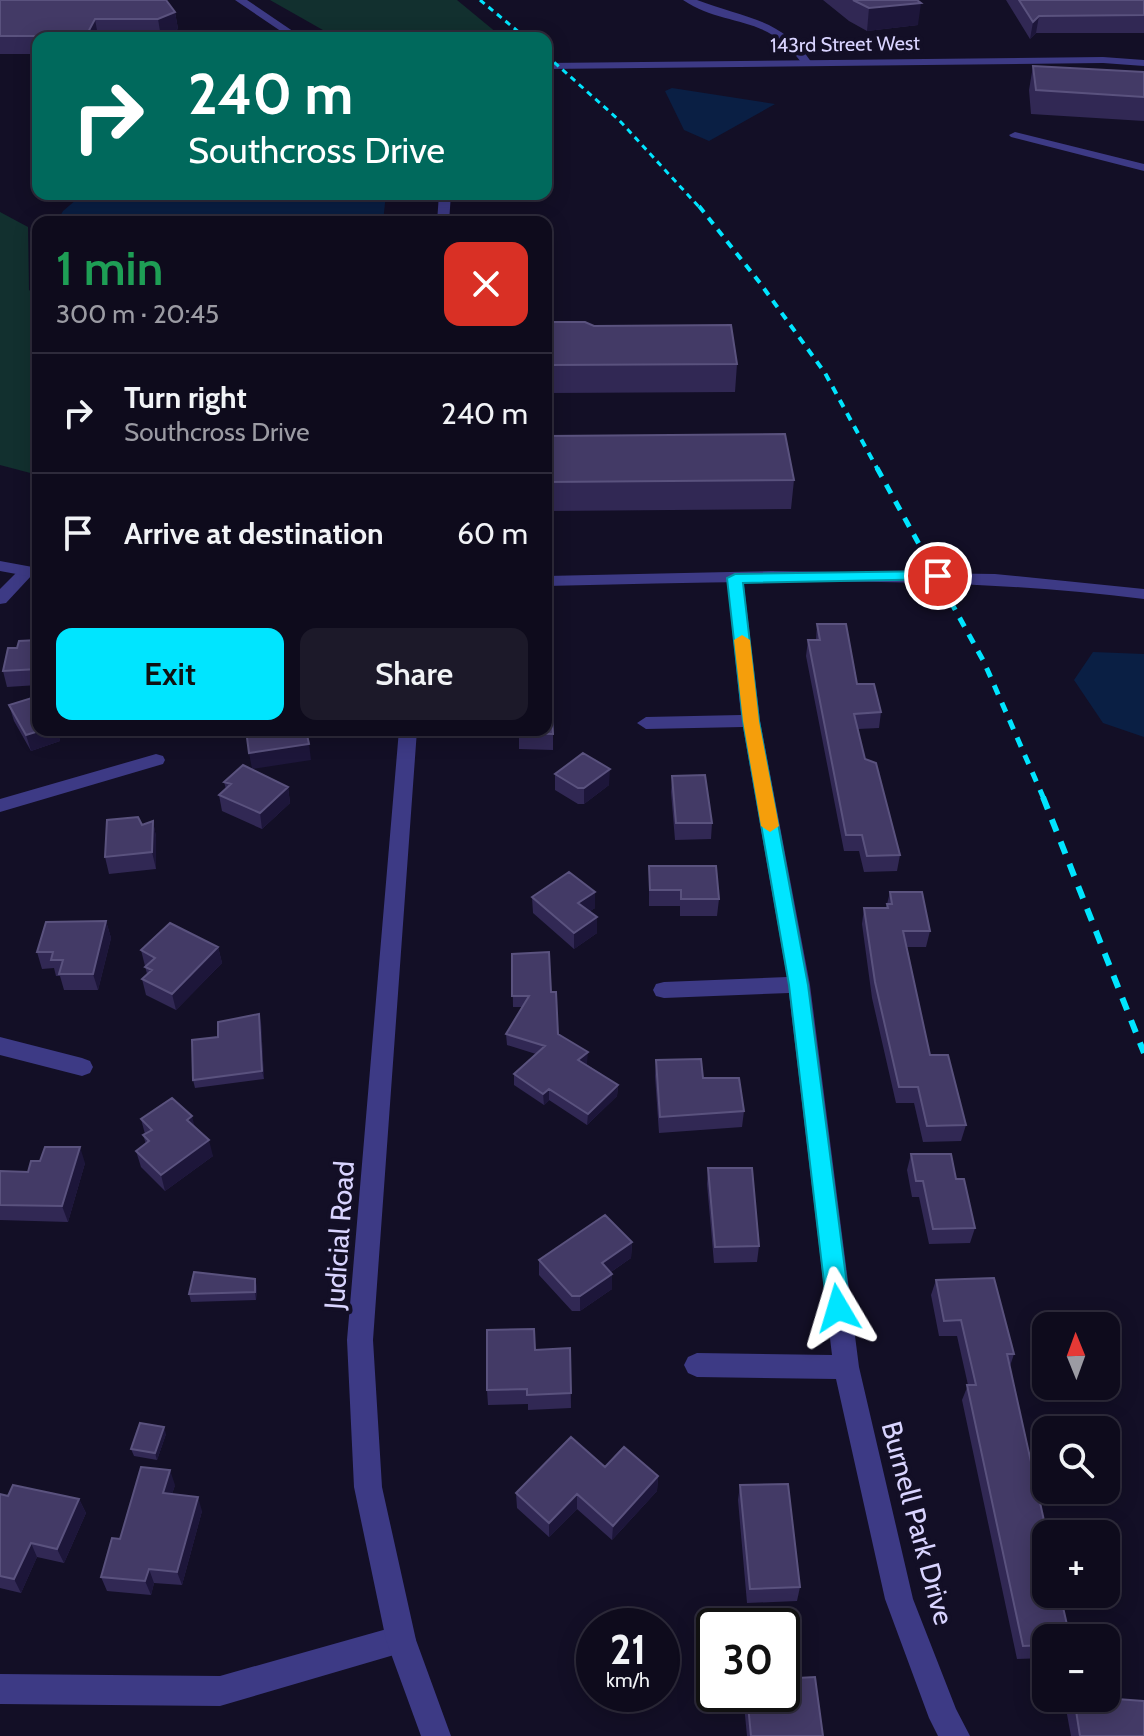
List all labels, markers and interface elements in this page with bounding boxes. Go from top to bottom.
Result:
street label: 143rd Street West [770,31,920,57]
text: 240 m [188,60,353,128]
icon: right [56,64,160,168]
text: Southcross Drive [188,128,445,172]
text: 1 min [56,239,163,297]
button: close [444,242,528,326]
text: 300 m · 20:45 [56,298,219,330]
text: Turn right [124,379,247,416]
icon: right [56,391,100,435]
text: 240 m [441,395,528,432]
text: Southcross Drive [124,416,310,448]
icon: arrive [56,511,100,555]
text: Arrive at destination [124,515,384,552]
text: 60 m [457,515,528,552]
pin [904,542,972,610]
icon: arrive [916,554,960,598]
button: Exit [56,628,284,720]
button: Share [300,628,528,720]
street label: Judicial Road [317,1160,361,1311]
position arrow [796,1266,880,1350]
north arrow [1032,1312,1120,1400]
map controls [1032,1312,1120,1712]
button: search [1032,1416,1120,1504]
street label: Burnell Park Drive [875,1418,961,1628]
button: + [1032,1520,1120,1608]
speed limit sign: 30 [696,1608,800,1712]
button: − [1032,1624,1120,1712]
text: 21 [610,1625,646,1674]
text: km/h [606,1668,650,1692]

